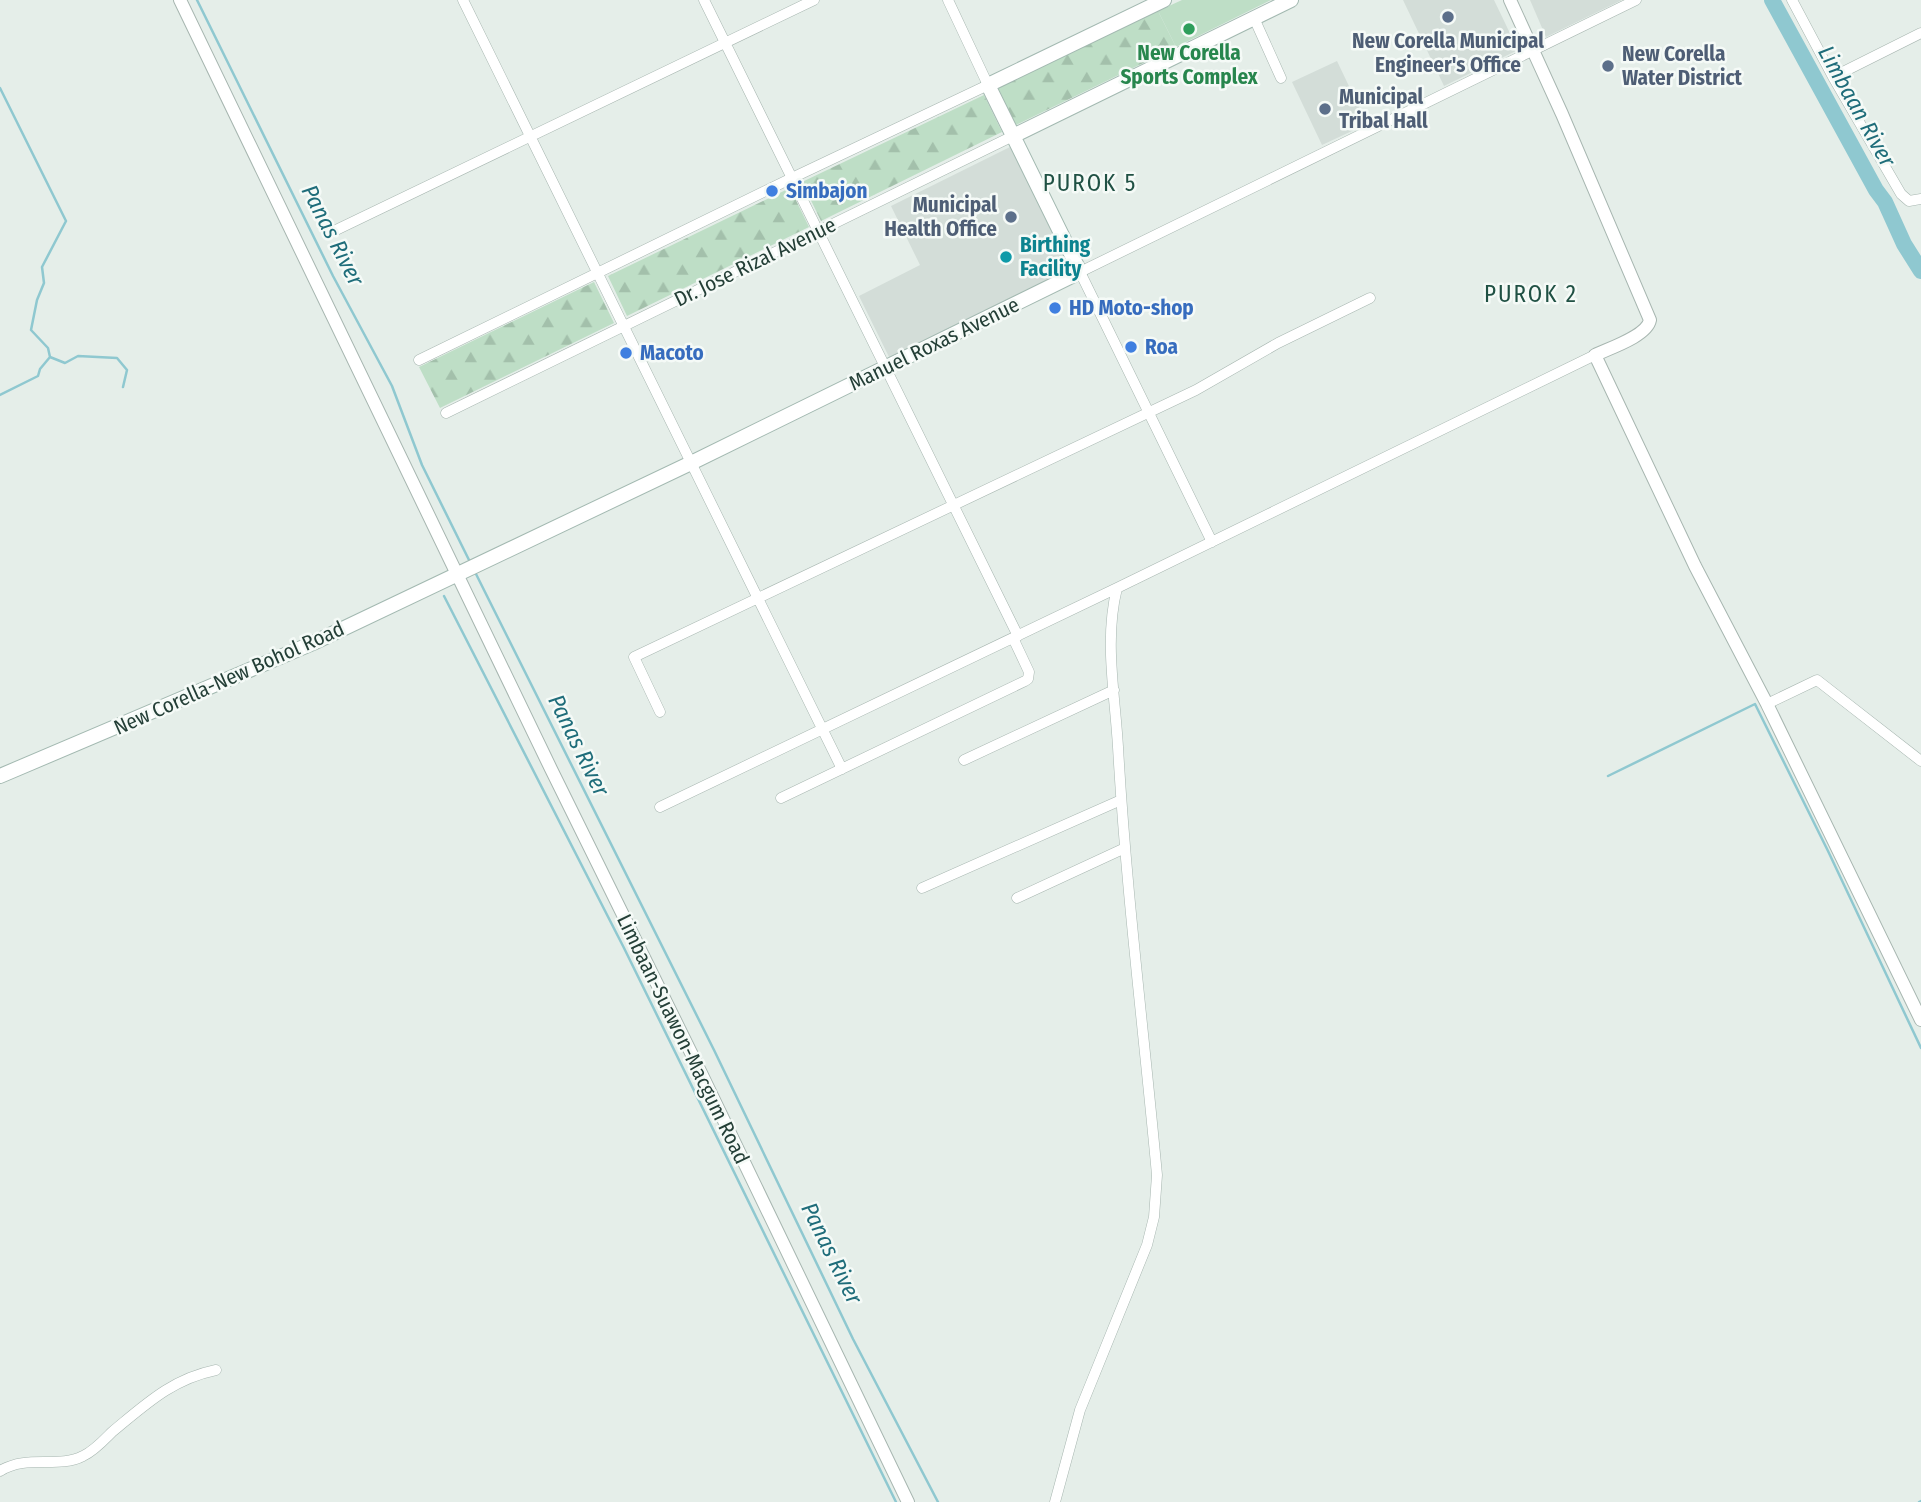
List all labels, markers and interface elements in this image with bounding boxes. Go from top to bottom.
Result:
marker: New Corella Municipal Engineer's Office [1440,9,1456,25]
marker: New Corella Sports Complex [1181,21,1197,37]
place label: New Corella Municipal Engineer's Office [1352,28,1544,78]
place label: New Corella Sports Complex [1120,40,1259,90]
place label: New Corella Water District [1622,41,1743,91]
water label: Limbaan River [1812,41,1902,172]
marker: New Corella Water District [1600,58,1616,74]
place label: Municipal Tribal Hall [1339,84,1428,134]
marker: Municipal Tribal Hall [1317,101,1333,117]
district label: PUROK 5 [1043,169,1137,197]
place label: Simbajon [786,178,867,204]
water label: Panas River [296,180,371,291]
marker: Simbajon [764,183,780,199]
place label: Municipal Health Office [884,192,997,242]
marker: Municipal Health Office [1003,209,1019,225]
street label: Dr. Jose Rizal Avenue [670,212,840,312]
place label: Birthing Facility [1020,232,1091,282]
marker: Birthing Facility [998,249,1014,265]
district label: PUROK 2 [1484,280,1578,308]
street label: Manuel Roxas Avenue [845,292,1023,396]
place label: HD Moto-shop [1069,295,1194,321]
marker: HD Moto-shop [1047,300,1063,316]
place label: Roa [1145,334,1178,360]
marker: Roa [1123,339,1139,355]
place label: Macoto [640,340,704,366]
marker: Macoto [618,345,634,361]
street label: New Corella-New Bohol Road [110,615,348,741]
water label: Panas River [542,690,616,801]
street label: Limbaan-Suawon-Macgum Road [611,910,755,1168]
water label: Panas River [795,1198,869,1309]

